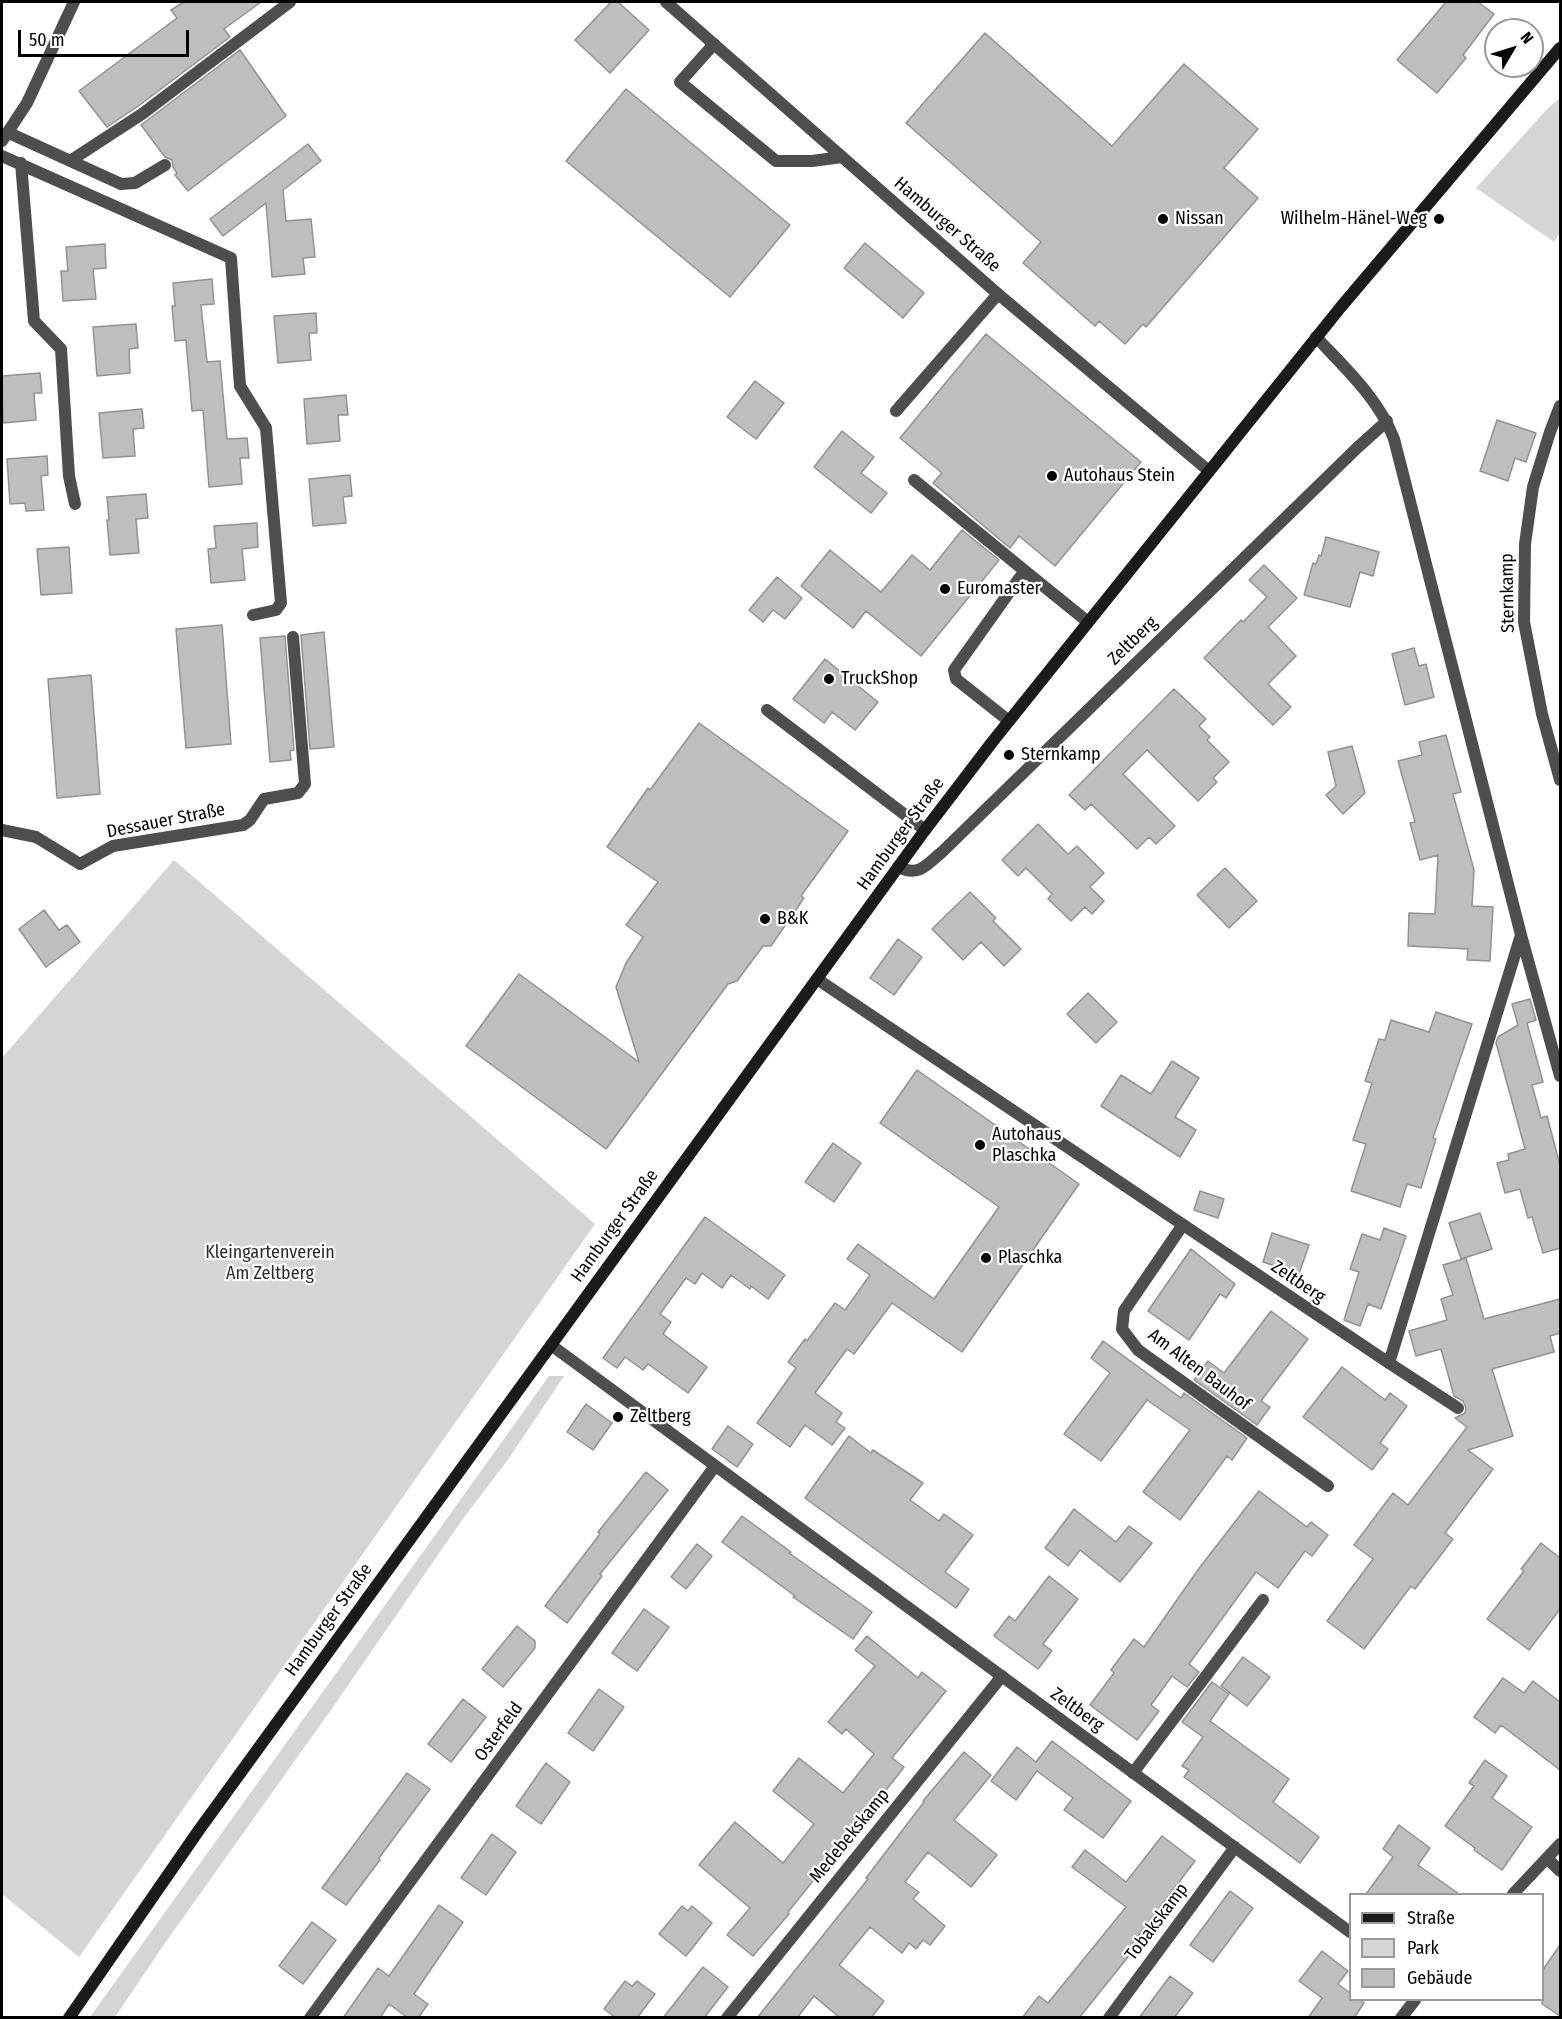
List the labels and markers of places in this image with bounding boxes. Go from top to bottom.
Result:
place label: Nissan [1175,208,1224,230]
place label: Wilhelm-Hänel-Weg [1281,208,1427,230]
marker: Nissan [1156,212,1170,226]
marker: Wilhelm-Hänel-Weg [1432,212,1446,226]
place label: Autohaus Stein [1064,465,1175,487]
marker: Autohaus Stein [1045,469,1059,483]
place label: Euromaster [957,578,1041,600]
marker: Euromaster [938,582,952,596]
place label: TruckShop [841,668,918,690]
marker: TruckShop [822,672,836,686]
place label: Sternkamp [1021,744,1101,766]
marker: Sternkamp [1002,748,1016,762]
place label: B&K [777,908,808,930]
marker: B&K [758,912,772,926]
place label: Autohaus Plaschka [992,1124,1061,1166]
marker: Autohaus Plaschka [973,1138,987,1152]
place label: Plaschka [998,1247,1062,1269]
marker: Plaschka [979,1251,993,1265]
place label: Zeltberg [630,1406,691,1428]
marker: Zeltberg [611,1410,625,1424]

